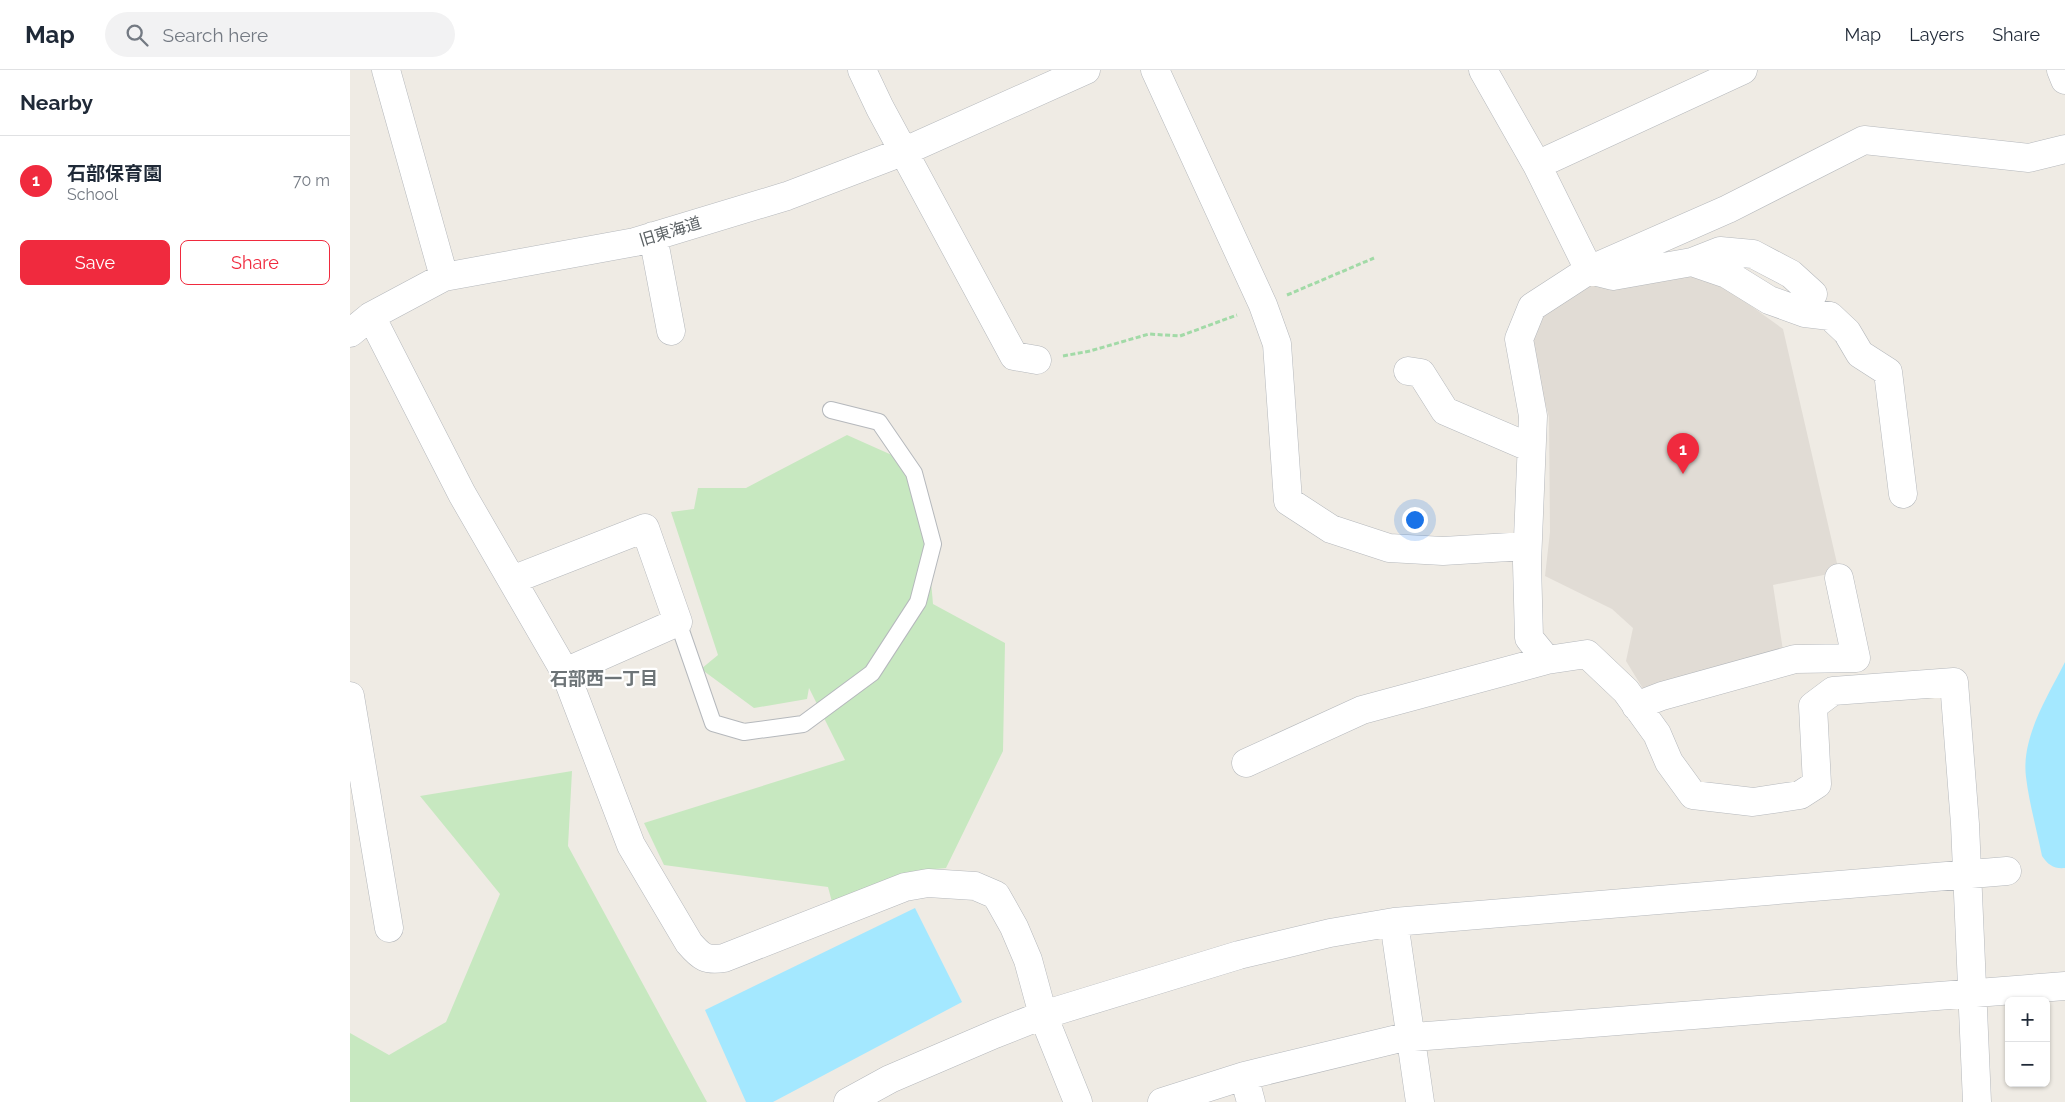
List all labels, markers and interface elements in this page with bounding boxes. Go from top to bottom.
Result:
search box [105,12,455,57]
text: Map [25,20,75,49]
icon: search [123,21,151,49]
text: Search here [163,24,268,46]
text: Map [1845,24,1881,45]
text: Layers [1909,24,1964,45]
text: Share [1992,24,2040,45]
text: Nearby [20,90,93,115]
text: 石部保育園 [67,162,162,184]
text: 1 [32,171,40,190]
text: 70 m [293,171,330,190]
text: School [67,185,118,204]
street label: 旧東海道 [637,213,704,250]
button: Save [20,240,170,285]
button: Share [180,240,330,285]
pin: 1 [1667,433,1699,474]
your location [1402,507,1428,533]
district label: 石部西一丁目 [550,668,658,689]
map controls [2005,997,2050,1087]
button: + [2005,997,2050,1042]
button: − [2005,1042,2050,1087]

